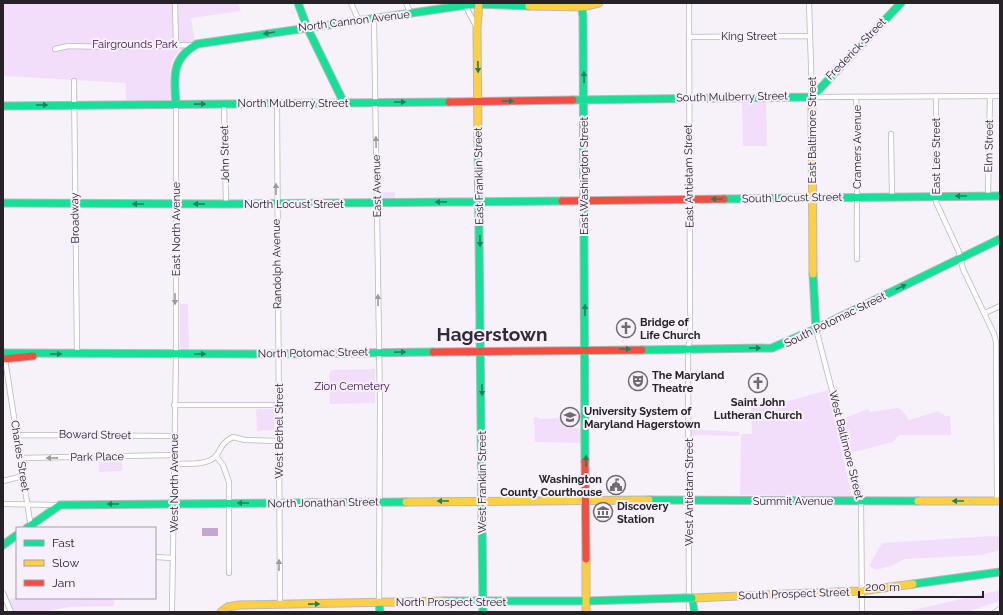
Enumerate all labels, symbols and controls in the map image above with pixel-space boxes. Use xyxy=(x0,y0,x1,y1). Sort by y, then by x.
street label: North Cannon Avenue xyxy=(298,8,411,34)
street label: Frederick Street xyxy=(823,15,889,83)
one-way arrow xyxy=(263,30,275,36)
street label: King Street xyxy=(721,30,777,43)
park label: Fairgrounds Park xyxy=(92,38,178,51)
one-way arrow xyxy=(475,61,481,74)
one-way arrow xyxy=(581,70,587,83)
street label: East Baltimore Street xyxy=(806,76,819,183)
street label: South Mulberry Street xyxy=(676,90,788,104)
street label: North Mulberry Street xyxy=(238,97,349,110)
one-way arrow xyxy=(502,98,515,104)
one-way arrow xyxy=(394,99,407,105)
one-way arrow xyxy=(194,101,207,107)
one-way arrow xyxy=(36,102,49,108)
street label: Cramers Avenue xyxy=(851,104,864,189)
street label: East Washington Street xyxy=(578,117,591,235)
street label: East Lee Street xyxy=(930,117,943,194)
street label: Elm Street xyxy=(982,119,996,173)
street label: East Antietam Street xyxy=(682,124,696,228)
street label: John Street xyxy=(218,125,232,183)
street label: East Franklin Street xyxy=(472,127,486,225)
one-way arrow xyxy=(373,136,380,148)
street label: East Avenue xyxy=(370,154,384,217)
street label: East North Avenue xyxy=(170,181,183,276)
one-way arrow xyxy=(273,182,279,195)
street label: South Locust Street xyxy=(742,191,843,205)
street label: Broadway xyxy=(68,192,82,244)
one-way arrow xyxy=(954,193,967,199)
one-way arrow xyxy=(710,196,723,202)
street label: North Locust Street xyxy=(244,198,344,211)
one-way arrow xyxy=(434,199,447,205)
one-way arrow xyxy=(131,201,144,207)
one-way arrow xyxy=(192,201,205,207)
street label: Randolph Avenue xyxy=(270,218,284,309)
one-way arrow xyxy=(477,235,483,248)
one-way arrow xyxy=(896,284,907,291)
street label: South Potomac Street xyxy=(782,290,888,350)
one-way arrow xyxy=(172,293,178,306)
one-way arrow xyxy=(375,293,381,306)
one-way arrow xyxy=(582,303,588,316)
place label: Bridge of Life Church xyxy=(640,316,701,342)
church icon: Bridge of Life Church xyxy=(615,317,637,339)
district label: Hagerstown xyxy=(437,323,547,345)
one-way arrow xyxy=(749,345,761,352)
street label: North Potomac Street xyxy=(258,346,369,360)
one-way arrow xyxy=(619,346,632,352)
one-way arrow xyxy=(394,349,406,356)
one-way arrow xyxy=(50,351,63,357)
one-way arrow xyxy=(194,351,207,357)
place label: The Maryland Theatre xyxy=(652,369,724,395)
theatre icon: The Maryland Theatre xyxy=(627,370,649,392)
church icon: Saint John Lutheran Church xyxy=(747,372,769,394)
park label: Zion Cemetery xyxy=(314,380,390,393)
street label: West Bethel Street xyxy=(273,383,286,479)
one-way arrow xyxy=(479,384,485,397)
street label: West Baltimore Street xyxy=(826,389,866,501)
place label: Saint John Lutheran Church xyxy=(714,396,803,422)
place label: University System of Maryland Hagerstown xyxy=(584,405,701,431)
school or university icon: University System of Maryland Hagerstown xyxy=(559,406,581,428)
street label: Charles Street xyxy=(8,419,32,493)
street label: Boward Street xyxy=(59,428,132,442)
street label: West Franklin Street xyxy=(476,431,489,533)
street label: West North Avenue xyxy=(168,433,181,533)
street label: West Antietam Street xyxy=(683,438,696,546)
street label: Park Place xyxy=(70,450,124,464)
one-way arrow xyxy=(583,454,589,467)
one-way arrow xyxy=(45,455,58,461)
place label: Washington County Courthouse xyxy=(500,473,602,499)
public building icon: Washington County Courthouse xyxy=(605,474,627,496)
street label: Summit Avenue xyxy=(753,495,834,508)
street label: North Jonathan Street xyxy=(267,496,379,510)
one-way arrow xyxy=(436,498,449,504)
one-way arrow xyxy=(951,498,964,504)
one-way arrow xyxy=(236,500,249,506)
place label: Discovery Station xyxy=(617,500,668,526)
one-way arrow xyxy=(106,501,119,507)
museum icon: Discovery Station xyxy=(592,501,614,523)
legend xyxy=(16,527,156,599)
text: Fast xyxy=(52,536,75,550)
text: Slow xyxy=(52,556,79,570)
one-way arrow xyxy=(276,558,282,571)
scale bar xyxy=(859,573,983,599)
text: Jam xyxy=(52,576,75,590)
text: 200 m xyxy=(865,580,900,594)
street label: South Prospect Street xyxy=(738,586,850,602)
street label: North Prospect Street xyxy=(396,596,506,609)
one-way arrow xyxy=(308,601,321,607)

